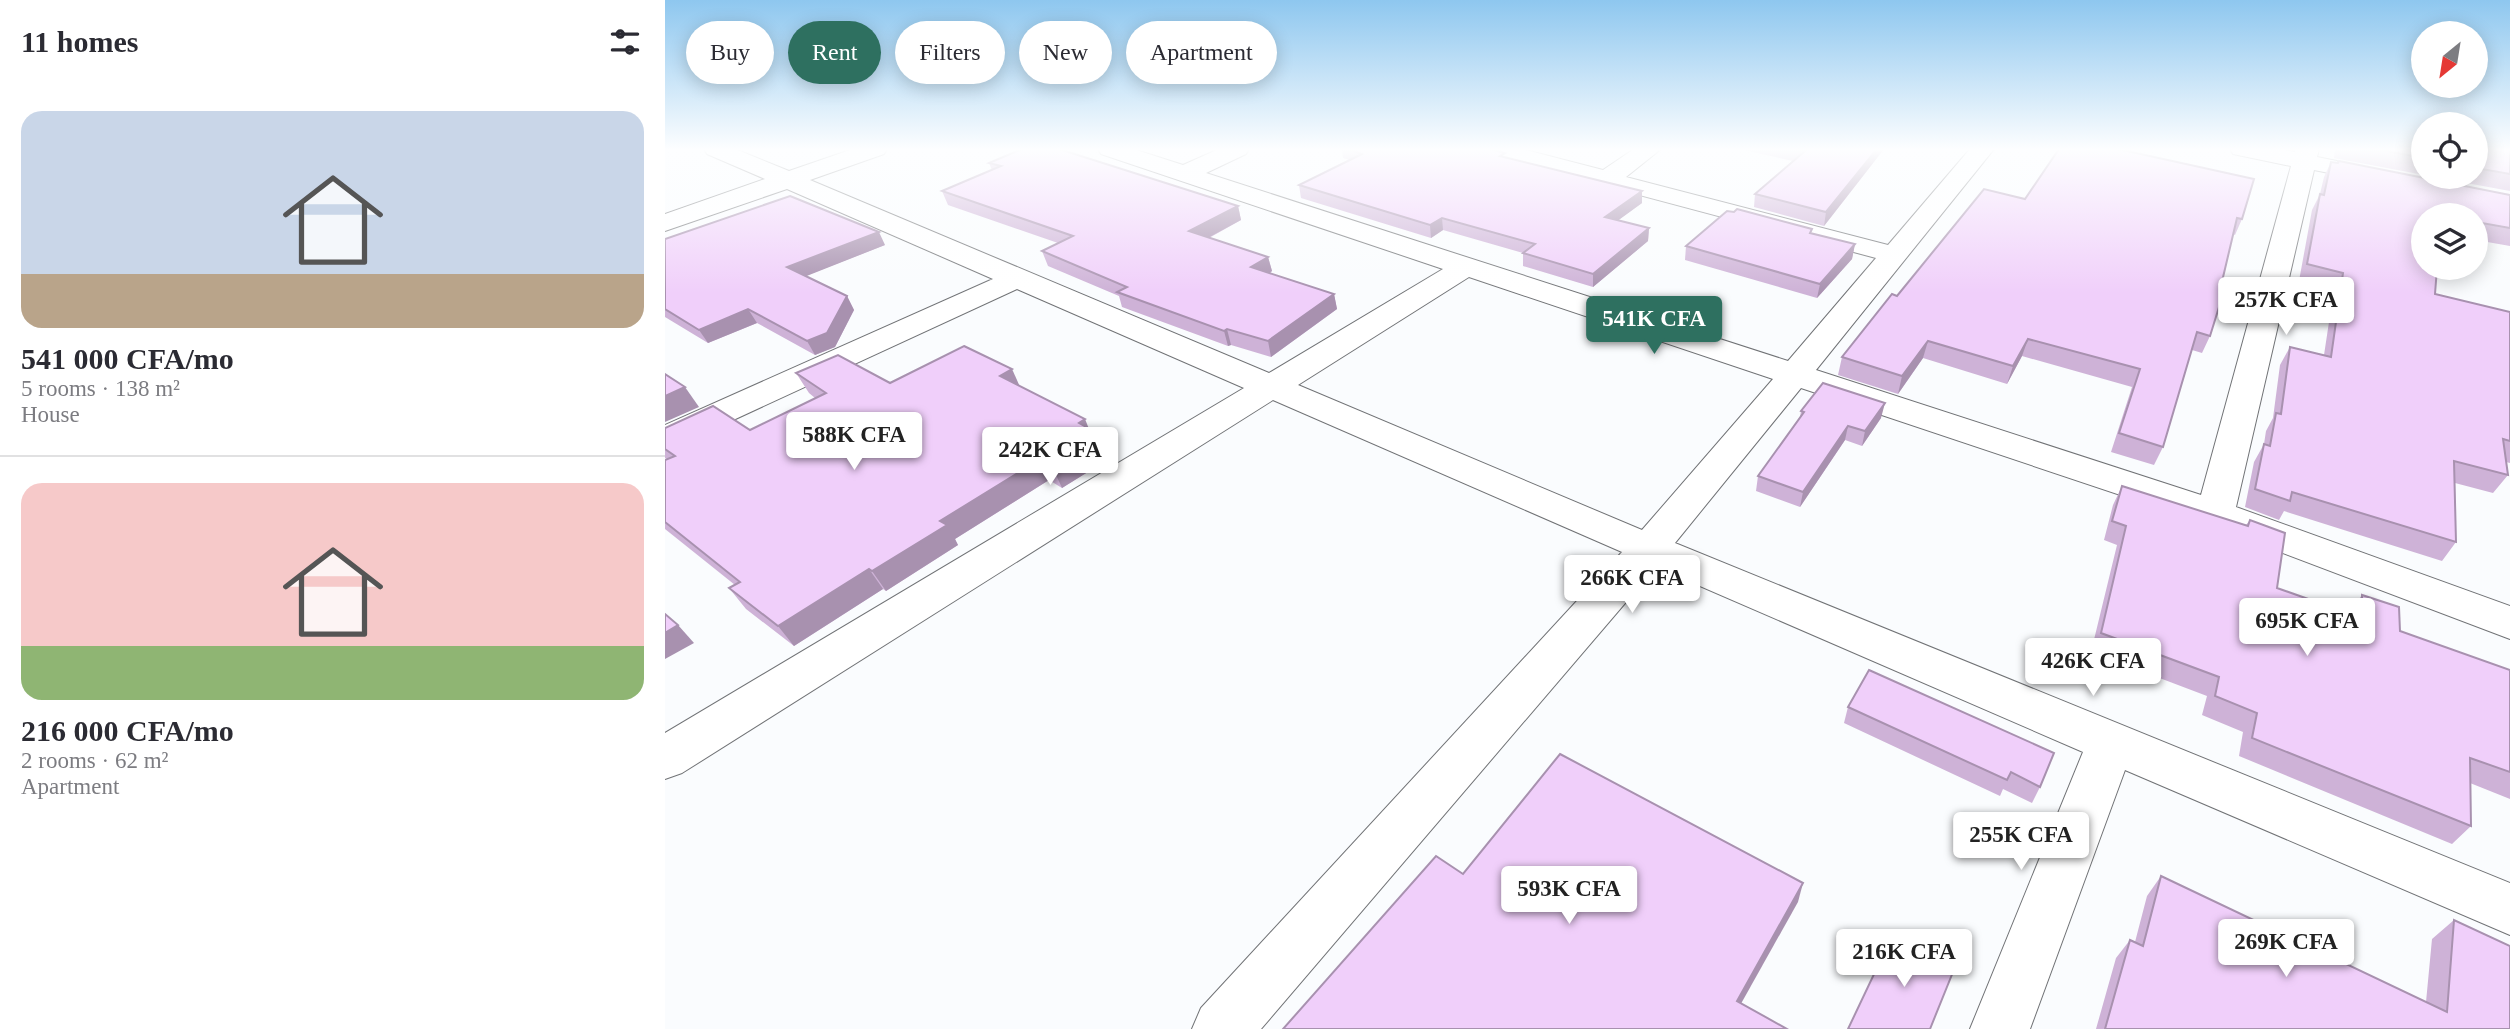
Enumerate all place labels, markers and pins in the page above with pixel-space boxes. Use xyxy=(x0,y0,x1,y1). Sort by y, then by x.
pin: 257K CFA xyxy=(2214,278,2358,337)
pin: 541K CFA xyxy=(1582,296,1726,356)
pin: 588K CFA xyxy=(782,412,926,472)
pin: 242K CFA xyxy=(978,428,1122,487)
pin: 266K CFA xyxy=(1560,556,1704,615)
pin: 695K CFA xyxy=(2235,598,2379,658)
pin: 426K CFA xyxy=(2021,638,2165,698)
pin: 255K CFA xyxy=(1949,812,2093,872)
pin: 593K CFA xyxy=(1497,866,1641,926)
pin: 269K CFA xyxy=(2214,920,2358,979)
pin: 216K CFA xyxy=(1832,930,1976,989)

